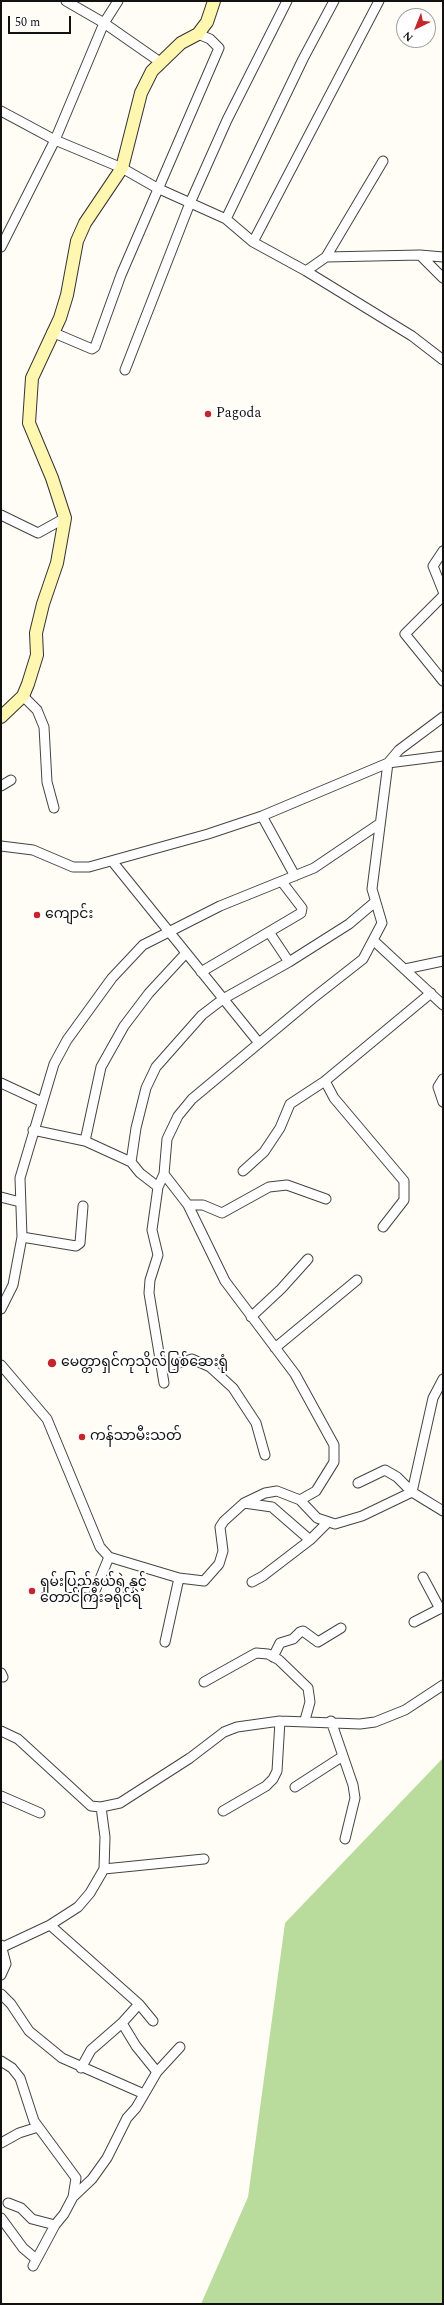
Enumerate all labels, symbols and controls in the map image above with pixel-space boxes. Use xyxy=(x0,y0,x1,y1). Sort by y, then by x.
scale bar xyxy=(10,8,73,34)
north arrow xyxy=(396,8,436,48)
text: 50 m xyxy=(15,13,40,32)
text: N xyxy=(399,27,417,46)
place label: Pagoda xyxy=(216,406,261,422)
marker: Pagoda xyxy=(203,409,213,419)
place label: ကျောင်း xyxy=(45,907,93,923)
marker: ကျောင်း xyxy=(32,910,42,920)
place label: မေတ္တာရှင်ကုသိုလ်ဖြစ်ဆေးရုံ xyxy=(61,1355,228,1371)
marker: မေတ္တာရှင်ကုသိုလ်ဖြစ်ဆေးရုံ xyxy=(46,1357,58,1369)
place label: ကန်သာမီးသတ် xyxy=(90,1429,182,1445)
marker: ကန်သာမီးသတ် xyxy=(77,1432,87,1442)
place label: ရှမ်းပြည်နယ်ရဲ နှင့် တောင်ကြီးခရိုင်ရဲ xyxy=(40,1575,147,1608)
marker: ရှမ်းပြည်နယ်ရဲ နှင့် တောင်ကြီးခရိုင်ရဲ xyxy=(27,1586,37,1596)

